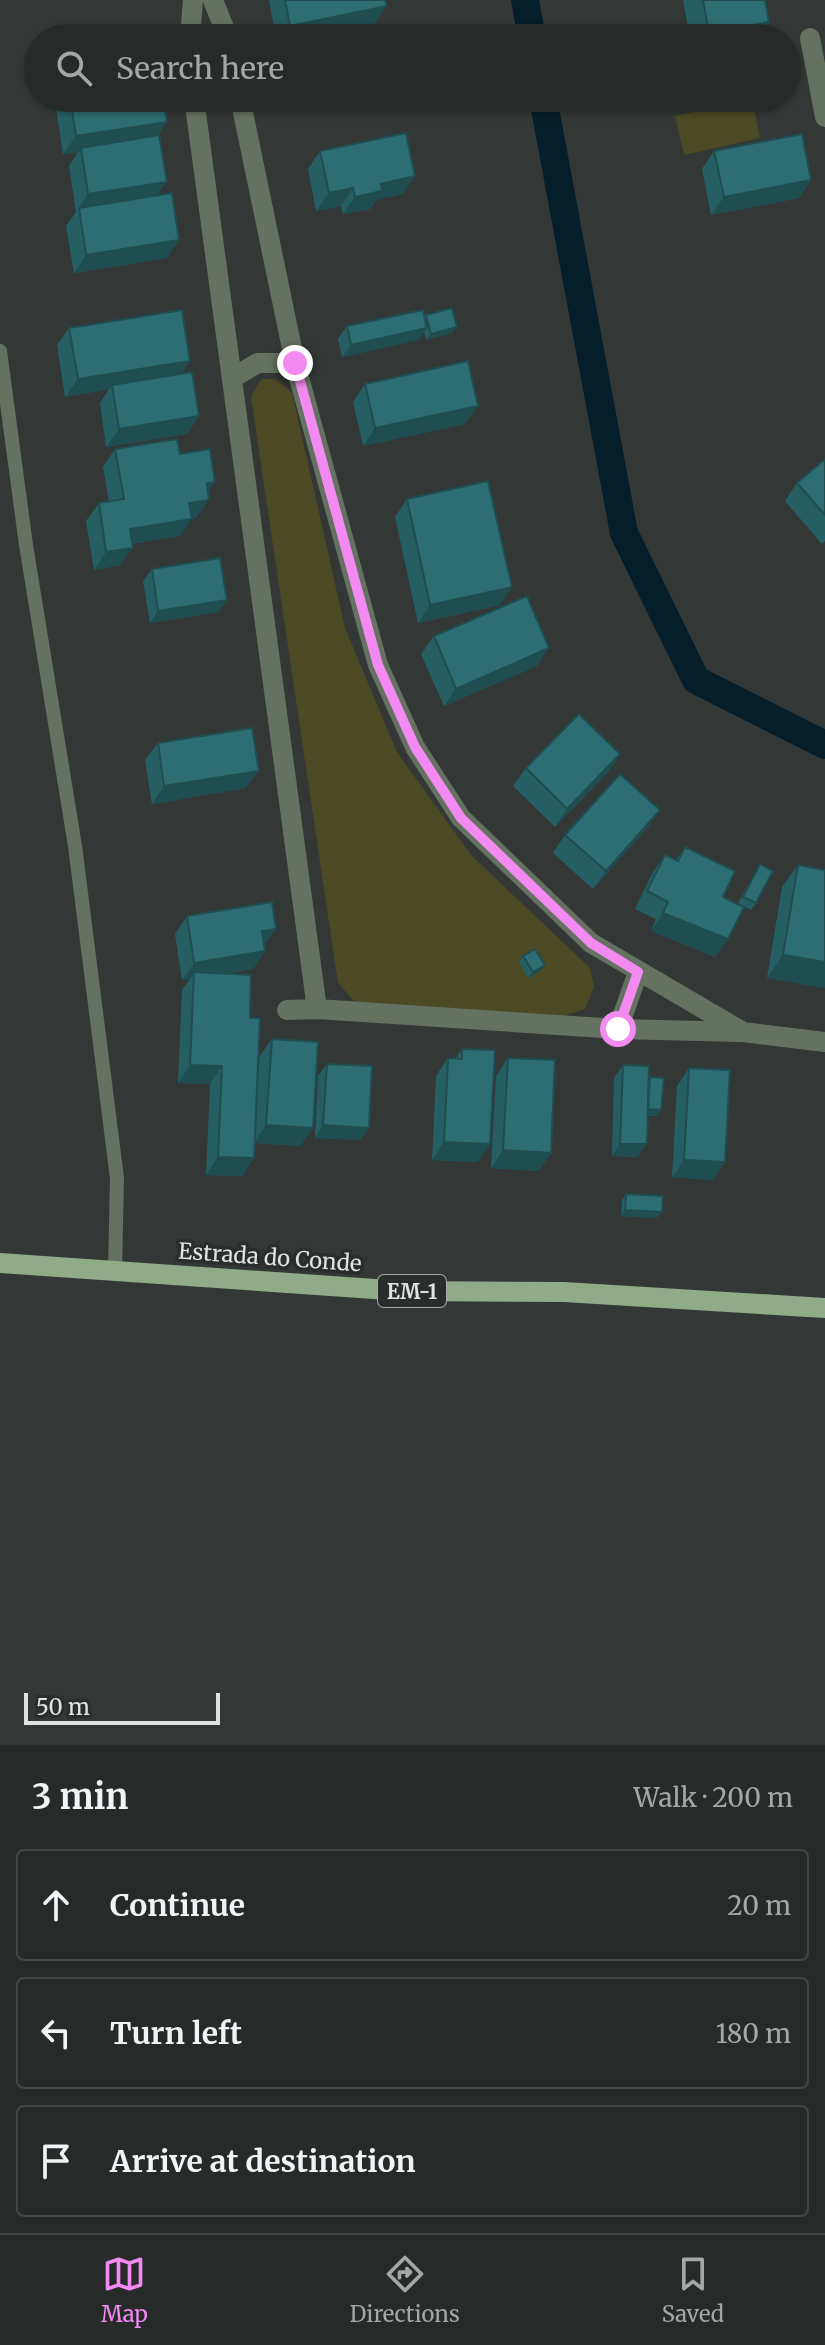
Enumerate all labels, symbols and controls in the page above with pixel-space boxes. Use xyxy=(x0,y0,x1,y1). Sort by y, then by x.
search box xyxy=(24,24,801,112)
icon: search xyxy=(52,46,96,90)
text: Search here xyxy=(116,49,284,87)
route end xyxy=(277,345,313,381)
route start xyxy=(600,1011,636,1047)
street label: Estrada do Conde xyxy=(177,1237,363,1277)
road number: EM-1 xyxy=(378,1275,446,1307)
scale bar xyxy=(24,1689,220,1725)
text: 50 m xyxy=(36,1693,90,1721)
text: 3 min xyxy=(32,1776,128,1818)
text: Walk · 200 m xyxy=(634,1781,793,1814)
icon: ahead xyxy=(34,1883,78,1927)
text: Continue xyxy=(110,1886,245,1924)
text: 20 m xyxy=(727,1889,791,1922)
icon: left xyxy=(34,2011,78,2055)
text: Turn left xyxy=(110,2014,242,2052)
text: 180 m xyxy=(716,2017,791,2050)
icon: arrive xyxy=(34,2139,78,2183)
text: Arrive at destination xyxy=(110,2142,416,2180)
tab: Map xyxy=(101,2252,148,2328)
tab: Directions xyxy=(350,2252,460,2328)
tab: Saved xyxy=(662,2252,724,2328)

